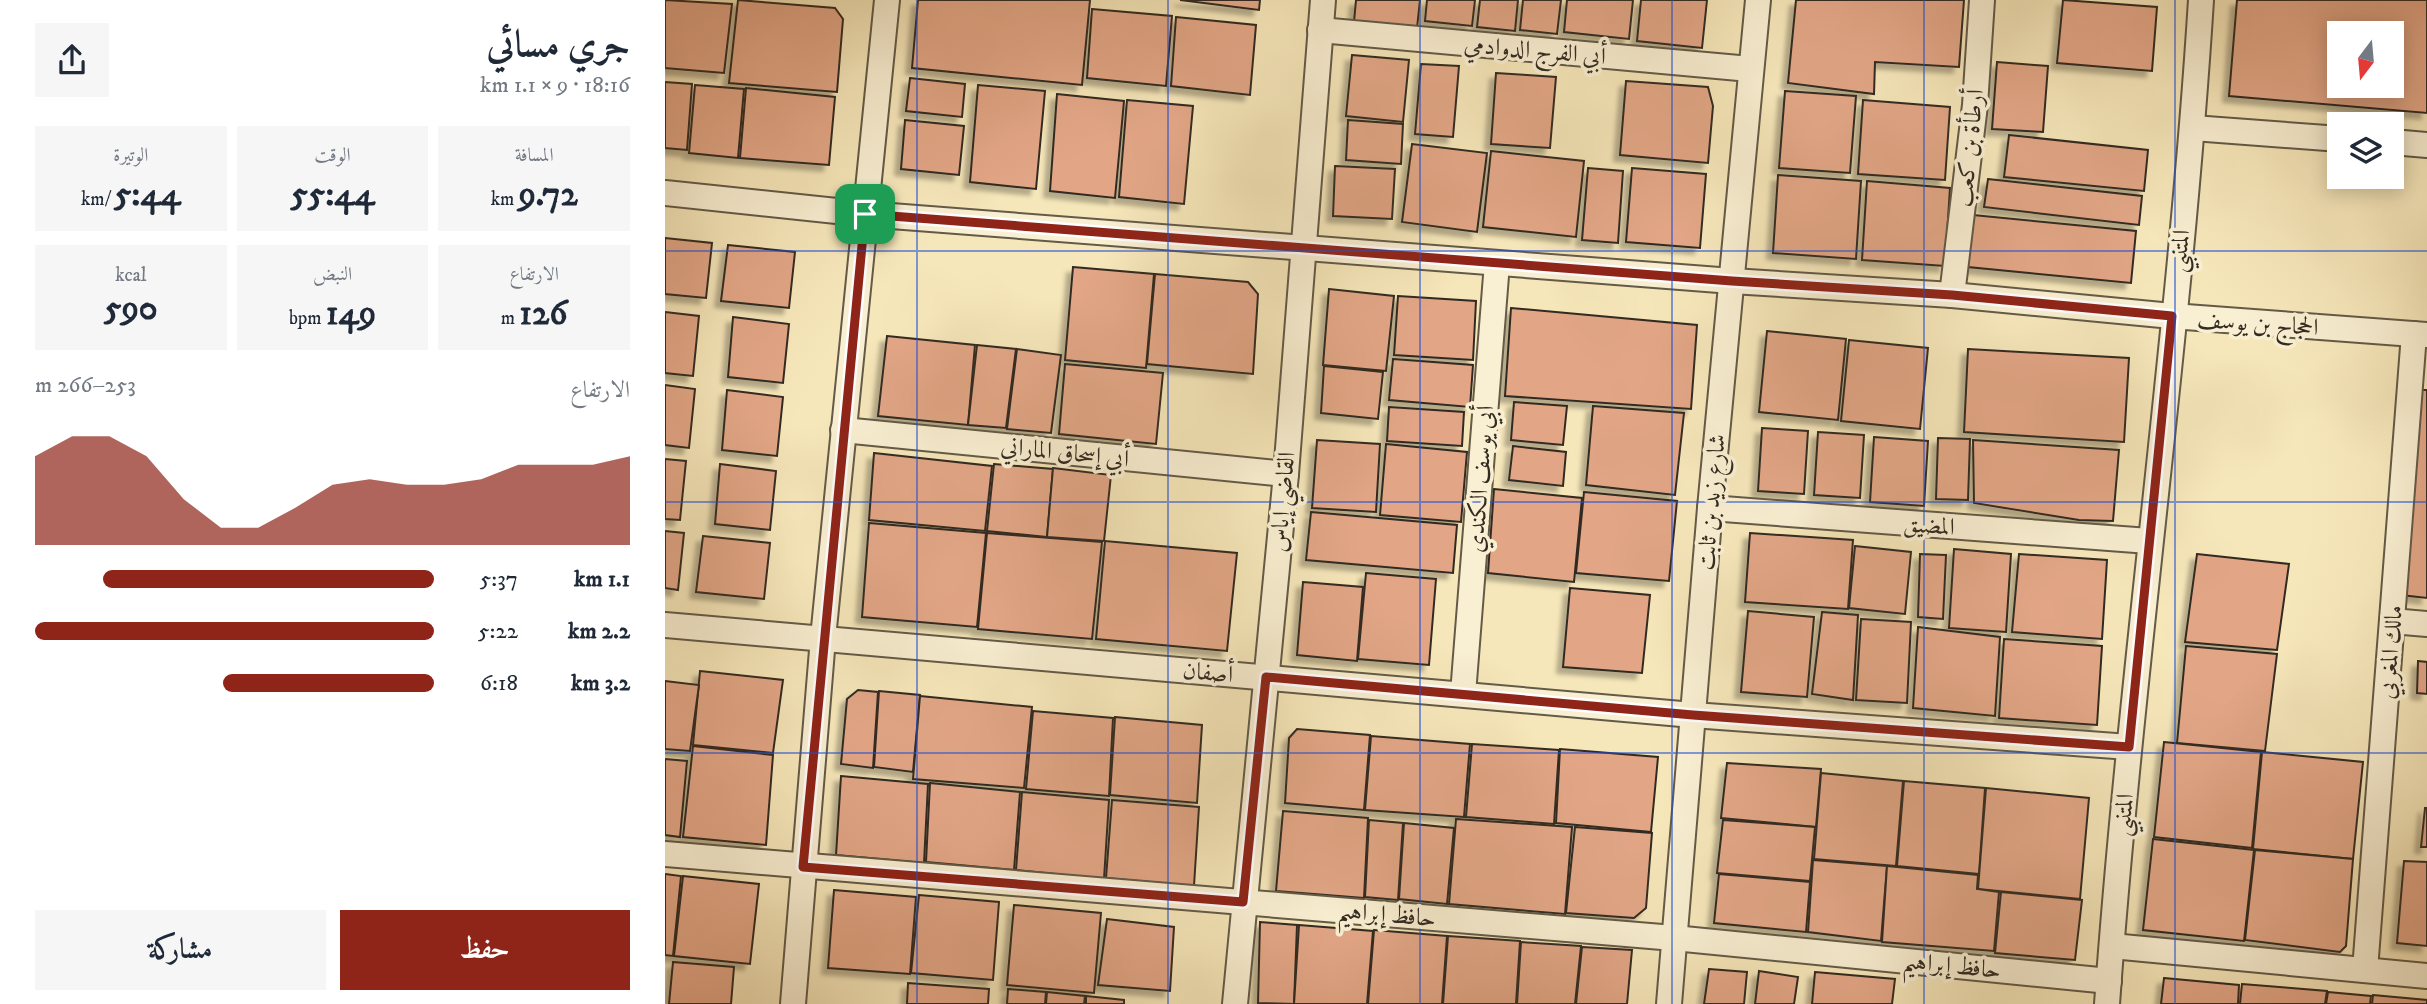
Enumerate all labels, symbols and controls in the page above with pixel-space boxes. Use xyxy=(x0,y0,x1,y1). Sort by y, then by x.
text: جري مسائي xyxy=(486,21,630,69)
north arrow xyxy=(2327,21,2405,98)
map controls xyxy=(2327,21,2404,189)
button: share xyxy=(35,23,109,97)
street label: أبي الفرج الدوادمي xyxy=(1462,27,1608,77)
text: 18:16 · 9 × 1.1 km xyxy=(480,71,630,100)
street label: أرطأة بن كعب xyxy=(1946,87,1991,209)
button: layers xyxy=(2327,112,2404,189)
text: الوتيرة xyxy=(113,144,148,167)
text: الوقت xyxy=(314,144,351,167)
text: المسافة xyxy=(515,144,554,167)
text: 5:44 xyxy=(114,173,181,217)
text: 55:44 xyxy=(290,173,375,217)
text: 9.72 xyxy=(518,173,578,217)
pin xyxy=(835,184,895,244)
text: /km xyxy=(81,188,114,211)
text: km xyxy=(491,188,518,211)
icon: arrive xyxy=(846,195,884,233)
street label: المتنبي xyxy=(2163,228,2203,275)
text: النبض xyxy=(313,263,352,286)
text: الارتفاع xyxy=(510,263,559,286)
text: kcal xyxy=(115,264,146,287)
text: 590 xyxy=(104,287,158,331)
text: 149 xyxy=(326,292,376,336)
text: 126 xyxy=(519,292,567,336)
street label: الحجاج بن يوسف xyxy=(2196,305,2320,348)
text: bpm xyxy=(289,307,326,330)
text: m xyxy=(501,307,519,330)
text: 253–266 m xyxy=(35,371,136,400)
text: الارتفاع xyxy=(570,376,630,405)
street label: أبي يوسف الكندي xyxy=(1458,404,1504,554)
street label: أبي إسحاق الماراني xyxy=(999,428,1131,478)
street label: شارع زيد بن ثابت xyxy=(1691,433,1737,572)
street label: القاضي إياس xyxy=(1264,451,1308,554)
street label: المضيق xyxy=(1902,509,1956,543)
text: 5:37 xyxy=(480,565,518,594)
text: 1.1 km xyxy=(574,565,630,594)
street label: مالك المغربي xyxy=(2372,604,2413,701)
text: 5:22 xyxy=(478,617,518,646)
text: 2.2 km xyxy=(568,617,630,646)
street label: أصفان xyxy=(1181,653,1235,690)
text: 6:18 xyxy=(480,669,518,698)
text: 3.2 km xyxy=(571,669,630,698)
street label: المتنبي xyxy=(2107,792,2147,838)
street label: حافظ إبراهيم xyxy=(1336,896,1437,942)
button: مشاركة xyxy=(35,910,326,990)
button: حفظ xyxy=(340,910,630,990)
street label: حافظ إبراهيم xyxy=(1901,946,2002,994)

